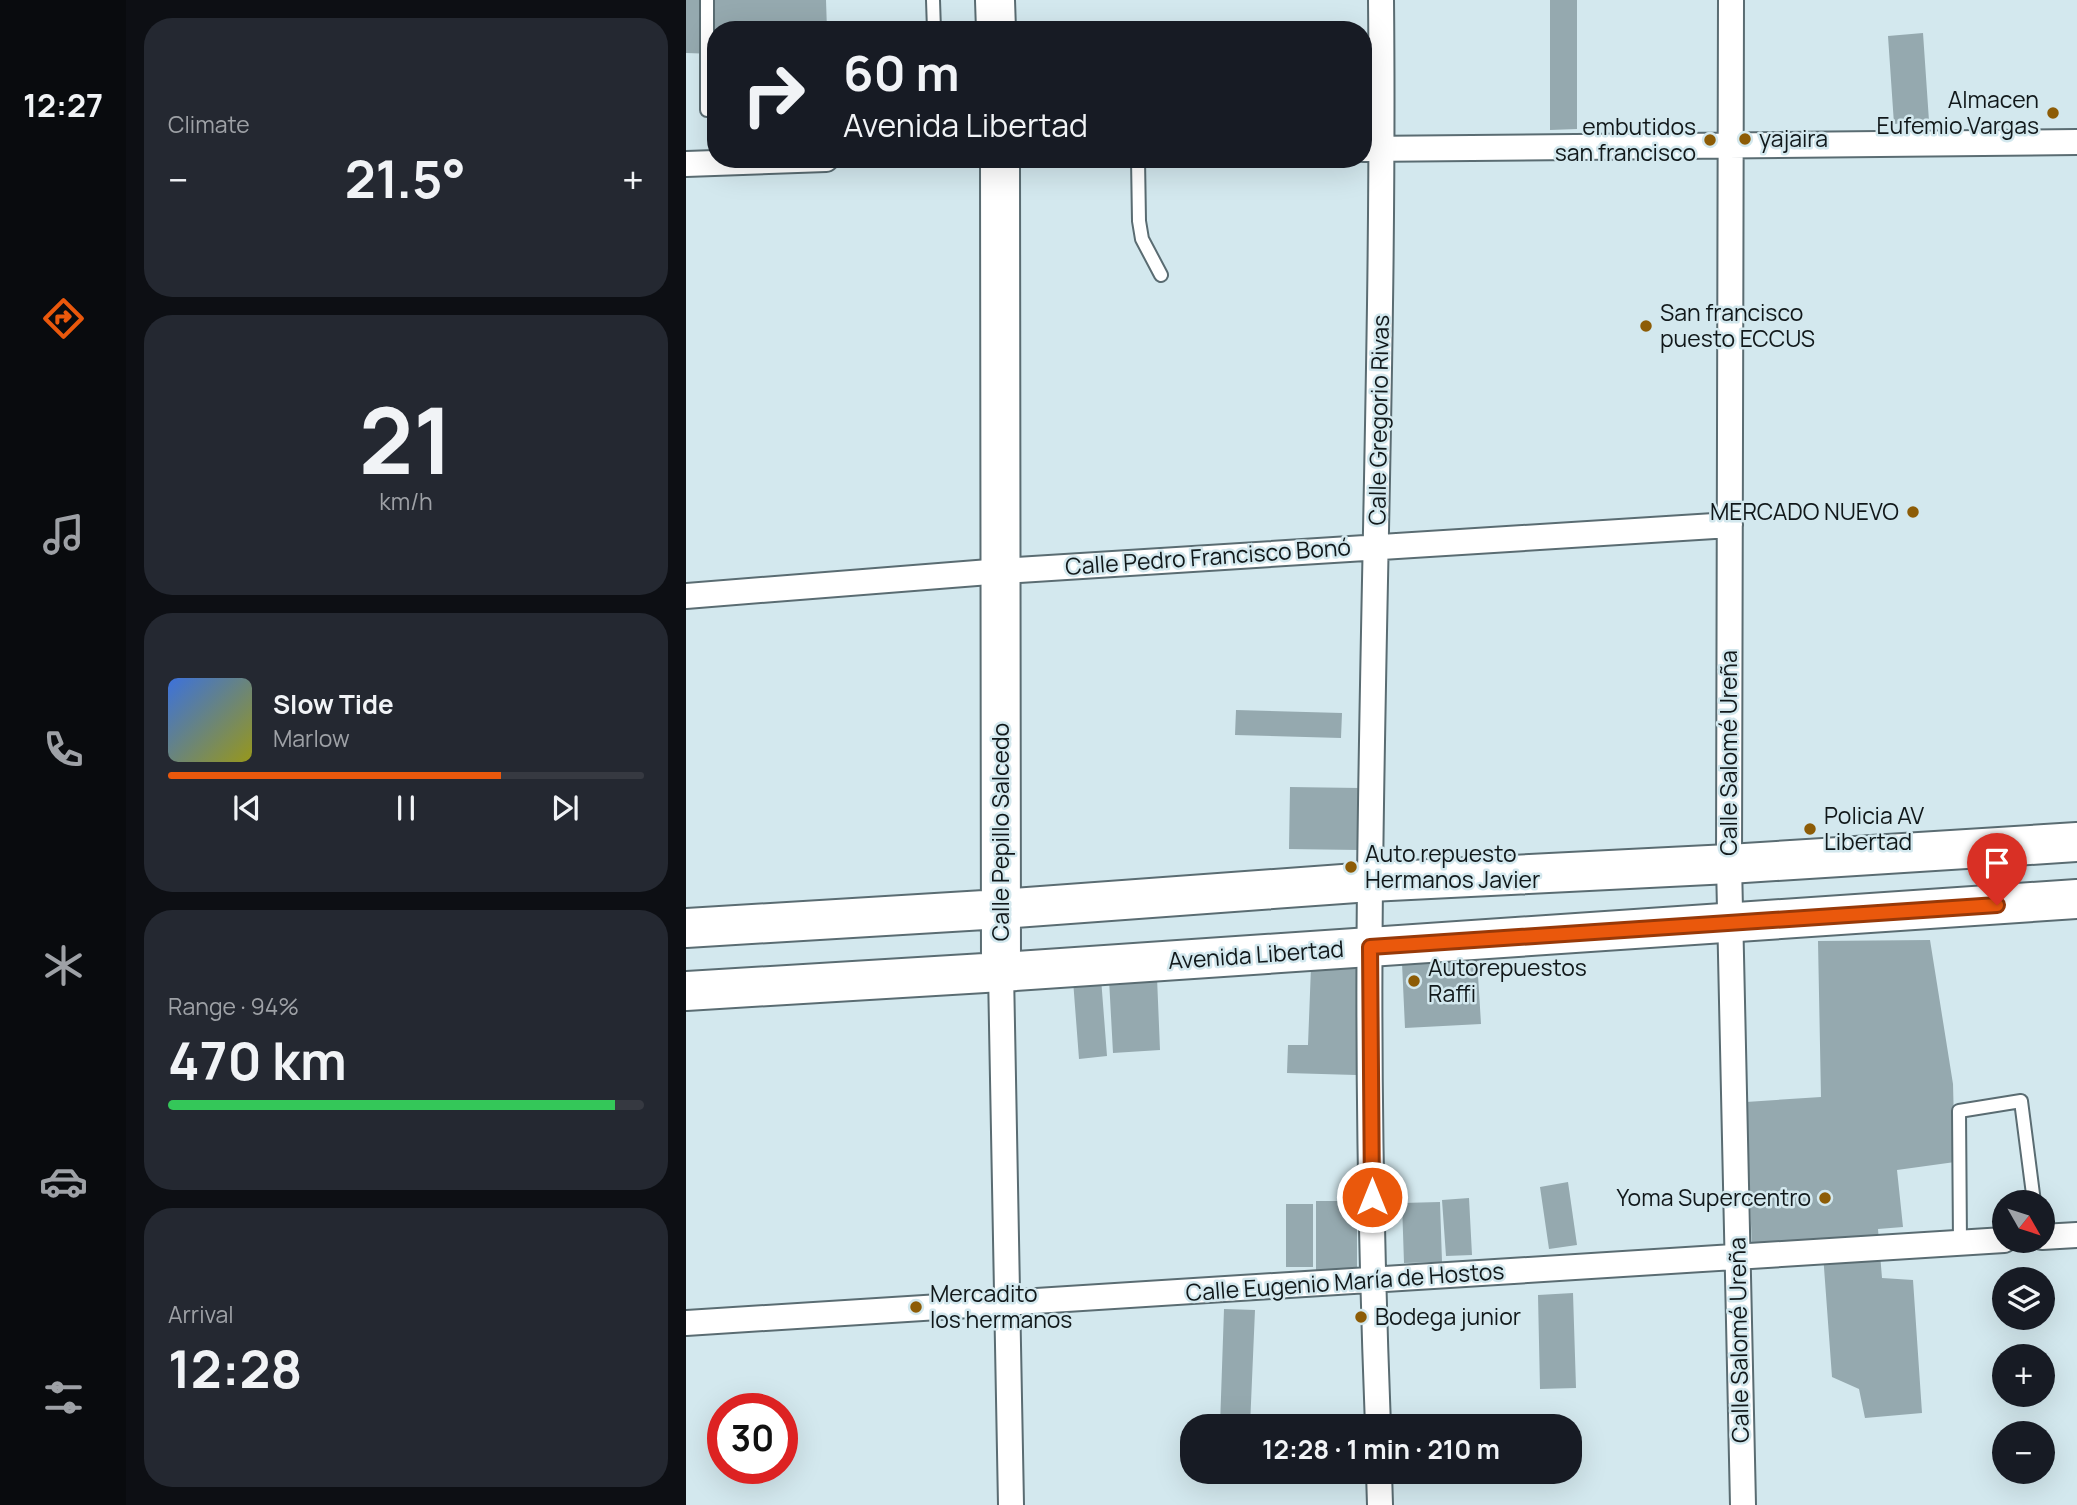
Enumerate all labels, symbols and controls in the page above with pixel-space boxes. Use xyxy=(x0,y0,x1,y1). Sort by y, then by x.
text: 60 m xyxy=(843,39,960,106)
icon: right xyxy=(728,49,819,140)
text: 12:27 xyxy=(23,83,103,127)
place label: Almacen Eufemio Vargas xyxy=(1876,83,2039,141)
text: Avenida Libertad xyxy=(843,103,1088,147)
marker: Almacen Eufemio Vargas xyxy=(2045,105,2061,121)
text: Climate xyxy=(168,108,250,140)
place label: embutidos san francisco xyxy=(1555,110,1696,168)
place label: yajaira xyxy=(1759,122,1828,154)
marker: yajaira xyxy=(1737,131,1753,147)
marker: embutidos san francisco xyxy=(1702,132,1718,148)
text: 21.5° xyxy=(345,143,466,214)
text: − xyxy=(168,153,189,205)
text: + xyxy=(622,153,644,205)
icon: directions xyxy=(39,294,88,343)
place label: San francisco puesto ECCUS xyxy=(1660,296,1815,354)
street label: Calle Gregorio Rivas xyxy=(1360,314,1396,526)
marker: San francisco puesto ECCUS xyxy=(1638,318,1654,334)
text: 21 xyxy=(359,377,453,501)
text: km/h xyxy=(379,485,433,517)
place label: MERCADO NUEVO xyxy=(1710,495,1899,527)
marker: MERCADO NUEVO xyxy=(1905,504,1921,520)
icon: music xyxy=(39,510,88,559)
street label: Calle Pedro Francisco Bonó xyxy=(1064,530,1352,582)
street label: Calle Salomé Ureña xyxy=(1712,650,1744,856)
text: Slow Tide xyxy=(273,686,394,722)
text: Marlow xyxy=(273,722,350,754)
street label: Calle Pepillo Salcedo xyxy=(984,723,1016,941)
icon: phone xyxy=(39,725,88,774)
icon: previous xyxy=(228,789,266,827)
icon: pause xyxy=(387,789,425,827)
icon: next xyxy=(546,789,584,827)
place label: Policia AV Libertad xyxy=(1824,799,1924,857)
marker: Policia AV Libertad xyxy=(1802,821,1818,837)
pin xyxy=(1967,833,2027,905)
place label: Auto repuesto Hermanos Javier xyxy=(1365,837,1540,895)
icon: arrive xyxy=(1978,844,2016,882)
marker: Auto repuesto Hermanos Javier xyxy=(1343,859,1359,875)
street label: Avenida Libertad xyxy=(1167,932,1345,976)
icon: climate xyxy=(39,941,88,990)
place label: Autorepuestos Raffi xyxy=(1428,951,1587,1009)
marker: Autorepuestos Raffi xyxy=(1406,973,1422,989)
text: Range · 94% xyxy=(168,990,299,1022)
text: 470 km xyxy=(168,1025,347,1096)
icon: car xyxy=(39,1157,88,1206)
position arrow xyxy=(1335,1160,1409,1234)
place label: Yoma Supercentro xyxy=(1617,1181,1811,1213)
marker: Yoma Supercentro xyxy=(1817,1190,1833,1206)
north arrow xyxy=(1992,1190,2054,1253)
map controls xyxy=(1992,1190,2055,1484)
street label: Calle Salomé Ureña xyxy=(1720,1237,1756,1443)
street label: Calle Eugenio María de Hostos xyxy=(1185,1254,1505,1308)
button: layers xyxy=(1992,1267,2055,1330)
place label: Mercadito los hermanos xyxy=(930,1277,1072,1335)
text: Arrival xyxy=(168,1298,234,1330)
marker: Mercadito los hermanos xyxy=(908,1299,924,1315)
place label: Bodega junior xyxy=(1375,1300,1521,1332)
marker: Bodega junior xyxy=(1353,1309,1369,1325)
text: 12:28 xyxy=(168,1333,302,1404)
button: + xyxy=(1992,1344,2055,1407)
icon: filters xyxy=(39,1373,88,1422)
speed limit sign: 30 xyxy=(707,1393,798,1484)
button: − xyxy=(1992,1421,2055,1484)
text: 12:28 · 1 min · 210 m xyxy=(1262,1431,1500,1467)

